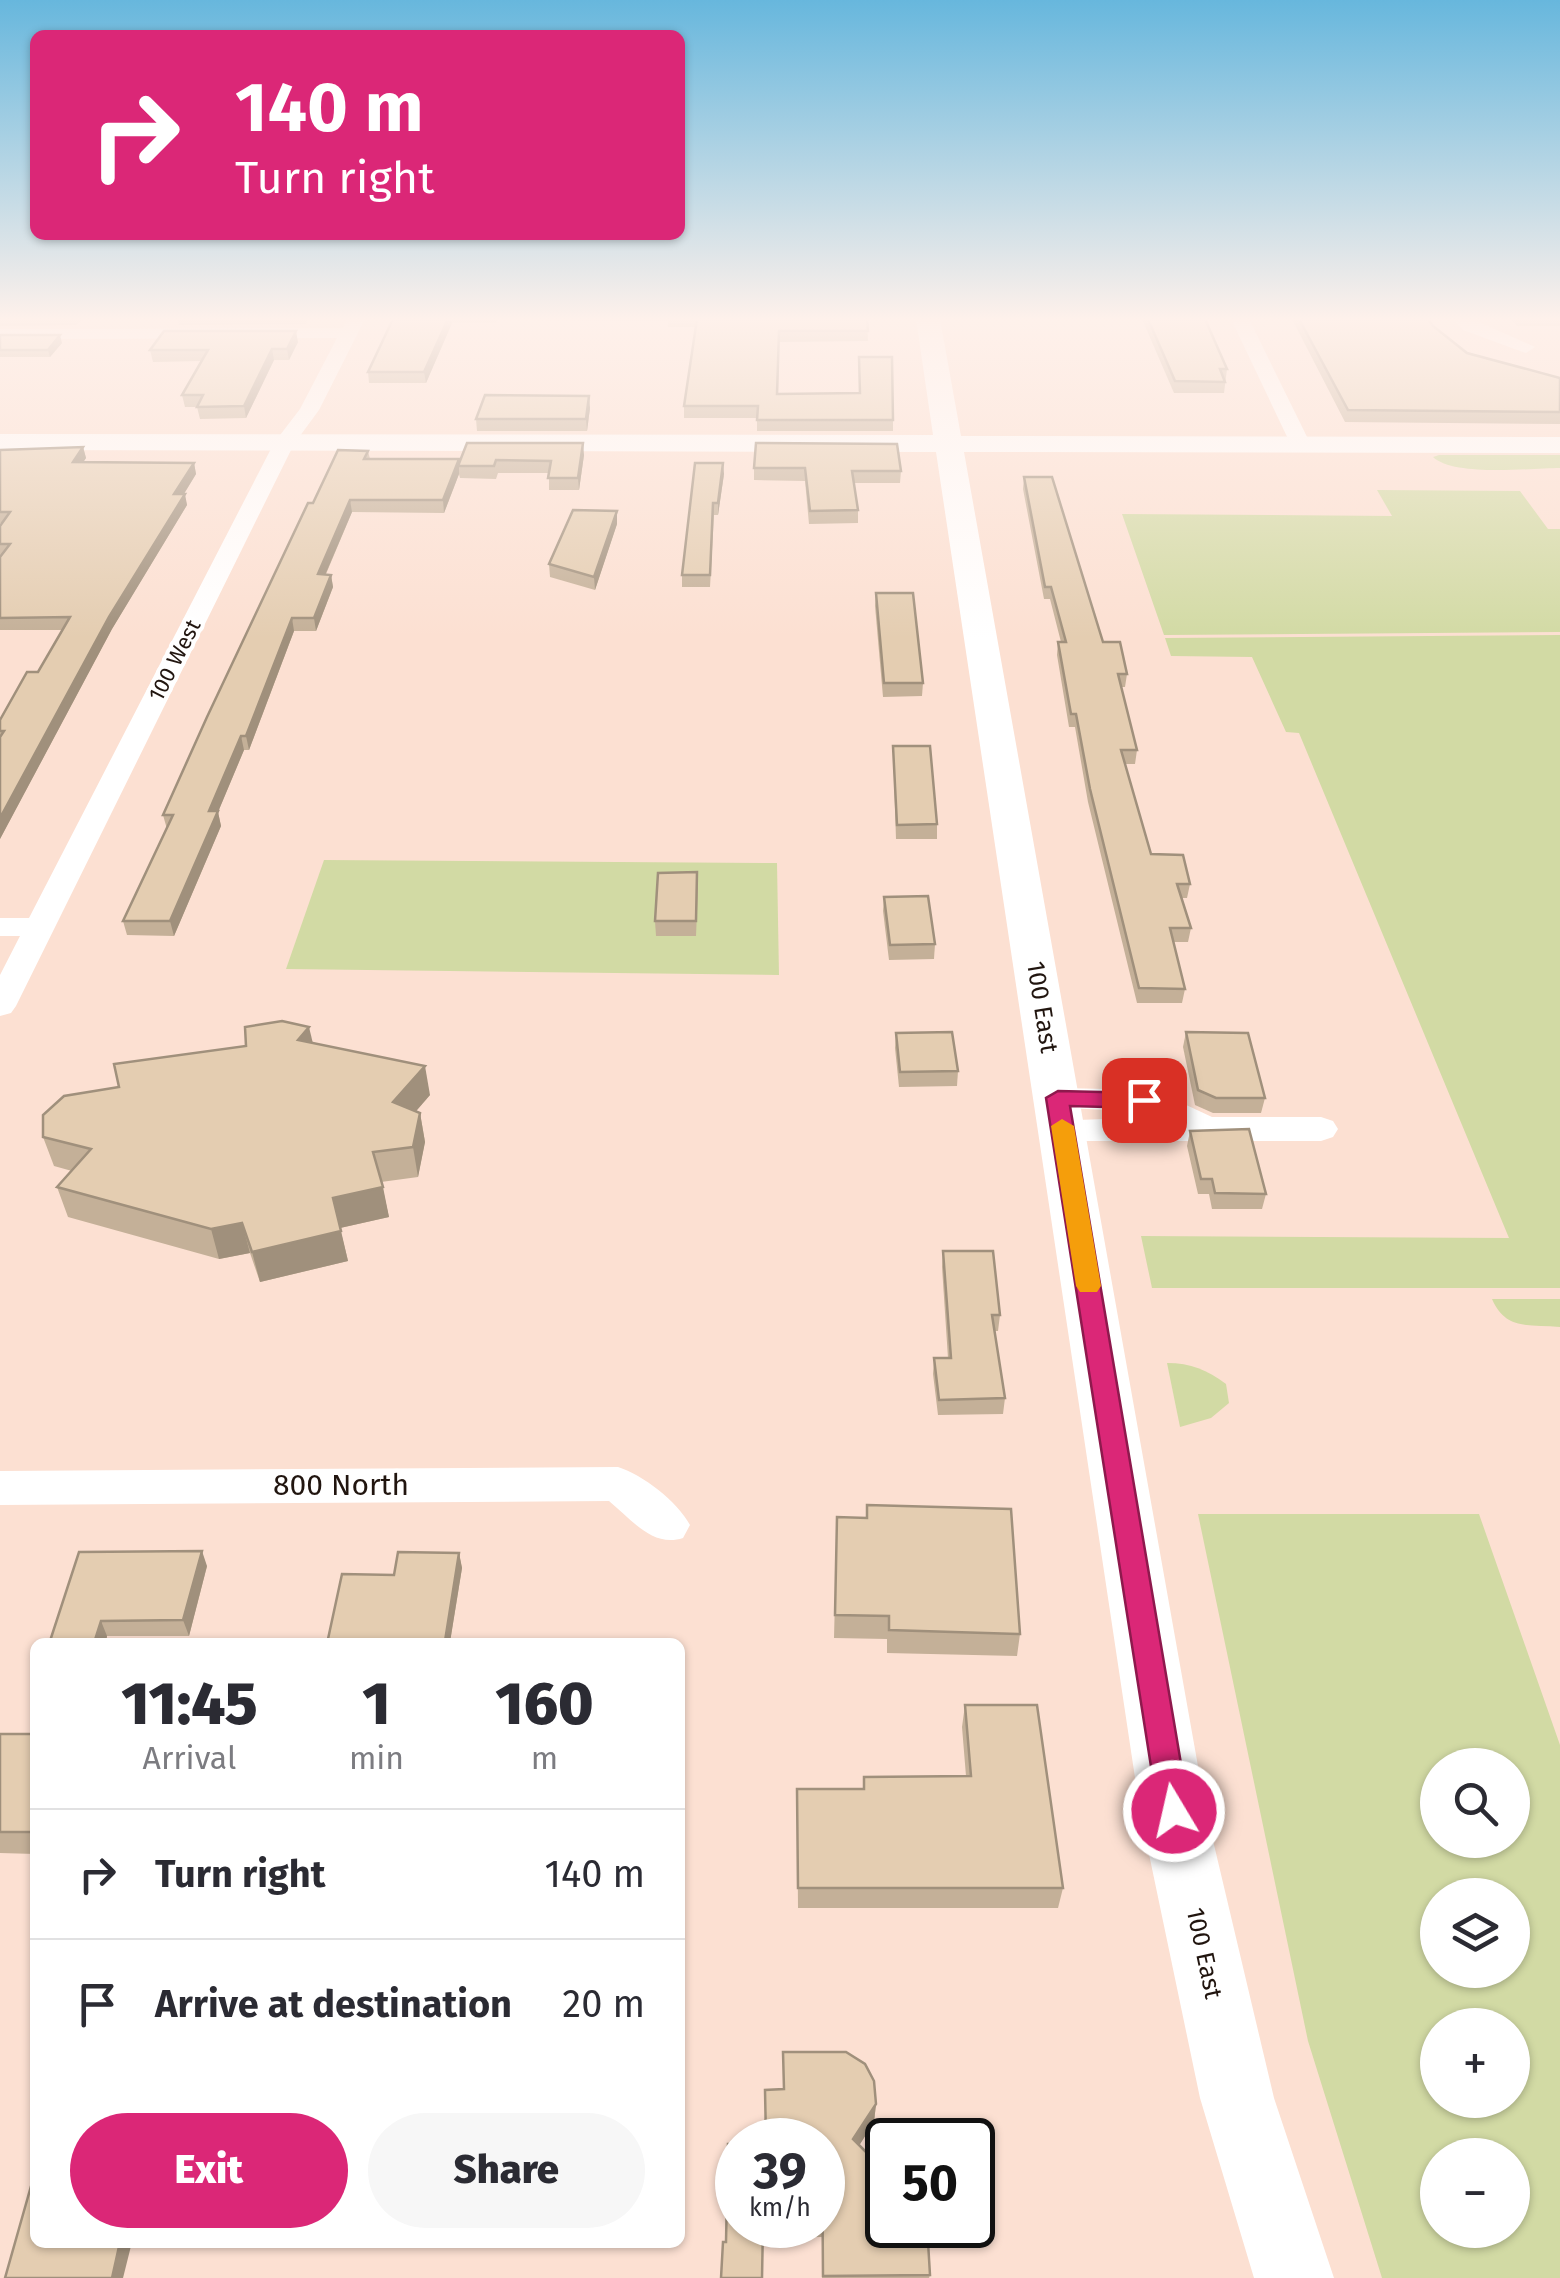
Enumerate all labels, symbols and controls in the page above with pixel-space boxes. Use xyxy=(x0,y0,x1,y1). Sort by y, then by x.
text: 140 m xyxy=(235,66,424,150)
icon: right xyxy=(70,70,200,200)
text: Turn right xyxy=(235,151,434,205)
street label: 100 West xyxy=(142,615,206,706)
street label: 100 East xyxy=(1020,959,1064,1056)
pin xyxy=(1102,1058,1187,1143)
icon: arrive xyxy=(1117,1073,1172,1128)
street label: 800 North xyxy=(273,1467,409,1503)
text: 11:45 xyxy=(121,1668,258,1740)
text: 1 xyxy=(362,1668,391,1740)
text: 160 xyxy=(495,1668,594,1740)
text: Arrival xyxy=(143,1739,236,1777)
text: min xyxy=(349,1739,404,1777)
text: m xyxy=(531,1739,558,1777)
map controls xyxy=(1420,1748,1530,2248)
button: search xyxy=(1420,1748,1530,1858)
position arrow xyxy=(1122,1759,1226,1863)
icon: right xyxy=(70,1847,125,1902)
text: Turn right xyxy=(155,1851,325,1897)
text: 140 m xyxy=(544,1851,645,1897)
button: layers xyxy=(1420,1878,1530,1988)
street label: 100 East xyxy=(1180,1905,1229,2003)
icon: arrive xyxy=(70,1977,125,2032)
text: Arrive at destination xyxy=(155,1981,512,2027)
text: 20 m xyxy=(562,1981,645,2027)
button: + xyxy=(1420,2008,1530,2118)
button: Exit xyxy=(70,2113,348,2228)
button: Share xyxy=(368,2113,645,2228)
speed limit sign: 50 xyxy=(865,2118,995,2248)
button: − xyxy=(1420,2138,1530,2248)
text: 39 xyxy=(753,2141,807,2201)
text: km/h xyxy=(749,2193,811,2223)

